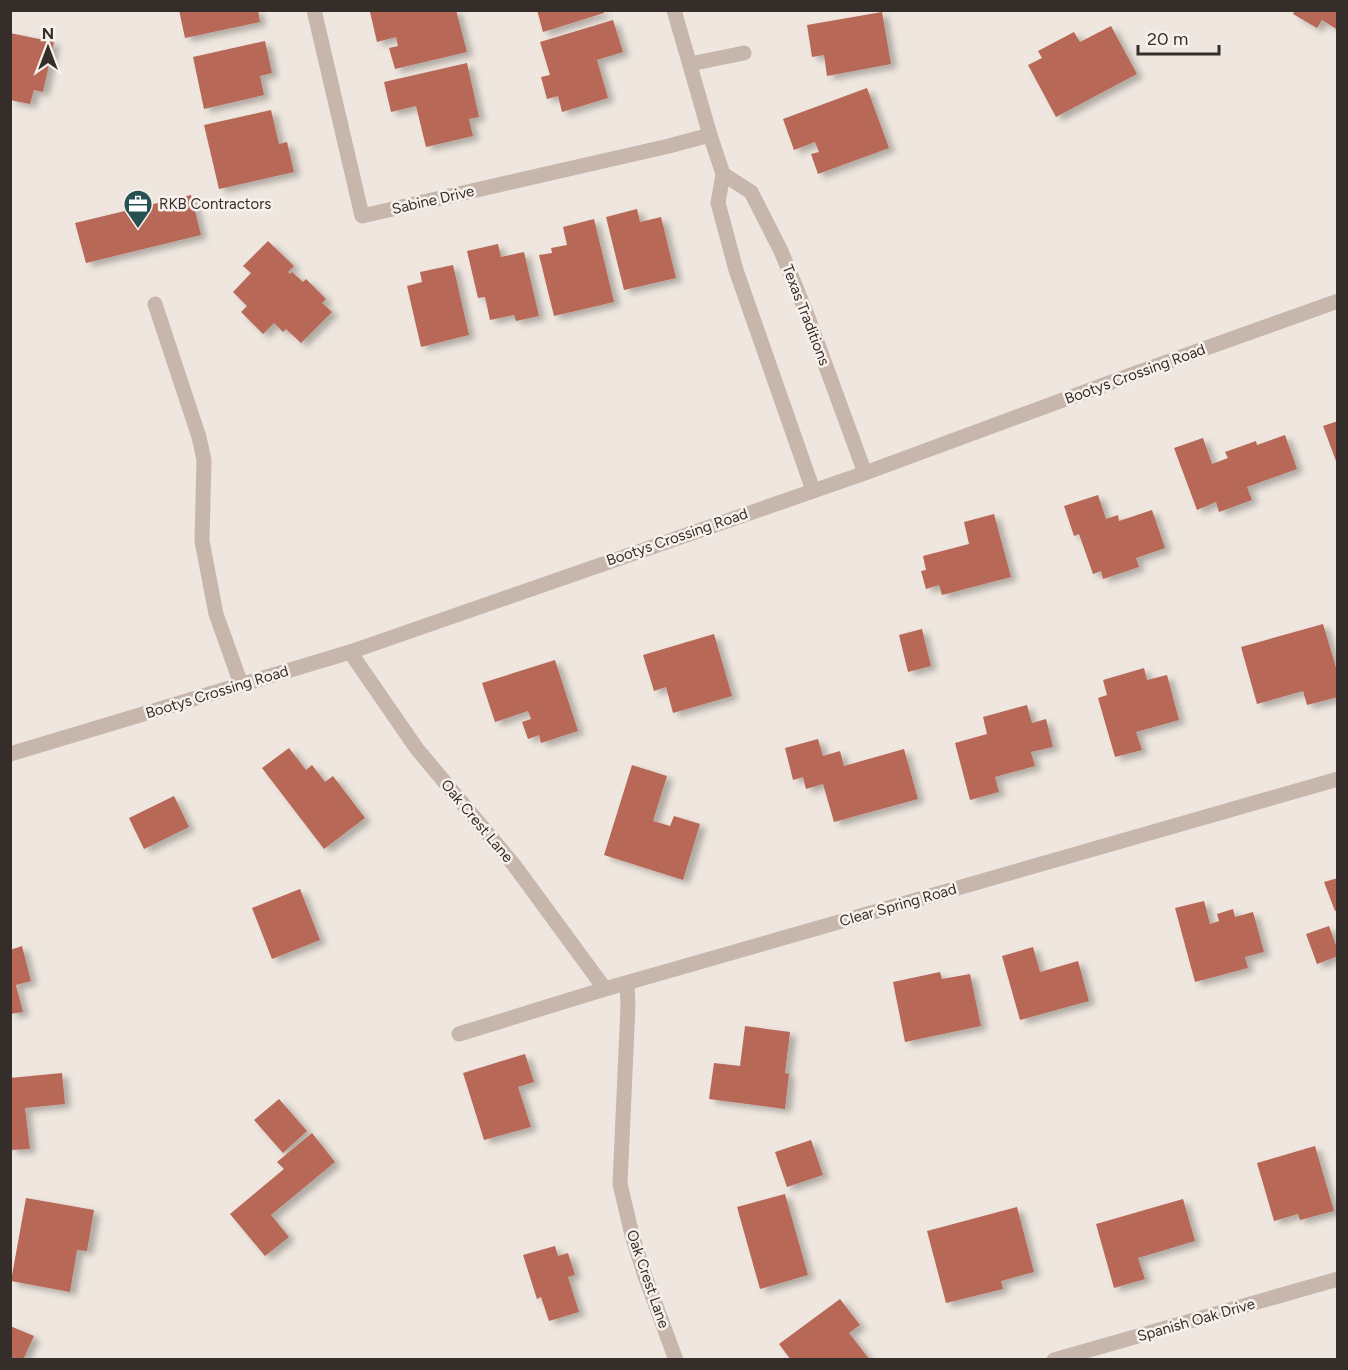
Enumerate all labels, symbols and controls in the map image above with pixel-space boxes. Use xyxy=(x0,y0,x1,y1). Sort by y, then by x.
north arrow xyxy=(18,18,78,78)
scale bar xyxy=(1138,18,1219,56)
text: N xyxy=(42,24,54,43)
text: 20 m xyxy=(1147,28,1188,50)
street label: Sabine Drive xyxy=(390,182,476,218)
office icon: RKB Contractors xyxy=(122,188,154,230)
place label: RKB Contractors xyxy=(159,195,271,213)
street label: Texas Traditions xyxy=(778,262,834,368)
street label: Bootys Crossing Road xyxy=(1062,340,1208,408)
street label: Bootys Crossing Road xyxy=(604,504,750,570)
street label: Bootys Crossing Road xyxy=(143,662,291,722)
street label: Oak Crest Lane xyxy=(437,776,517,866)
street label: Clear Spring Road xyxy=(837,880,959,930)
street label: Oak Crest Lane xyxy=(623,1228,673,1330)
street label: Spanish Oak Drive xyxy=(1135,1295,1257,1345)

